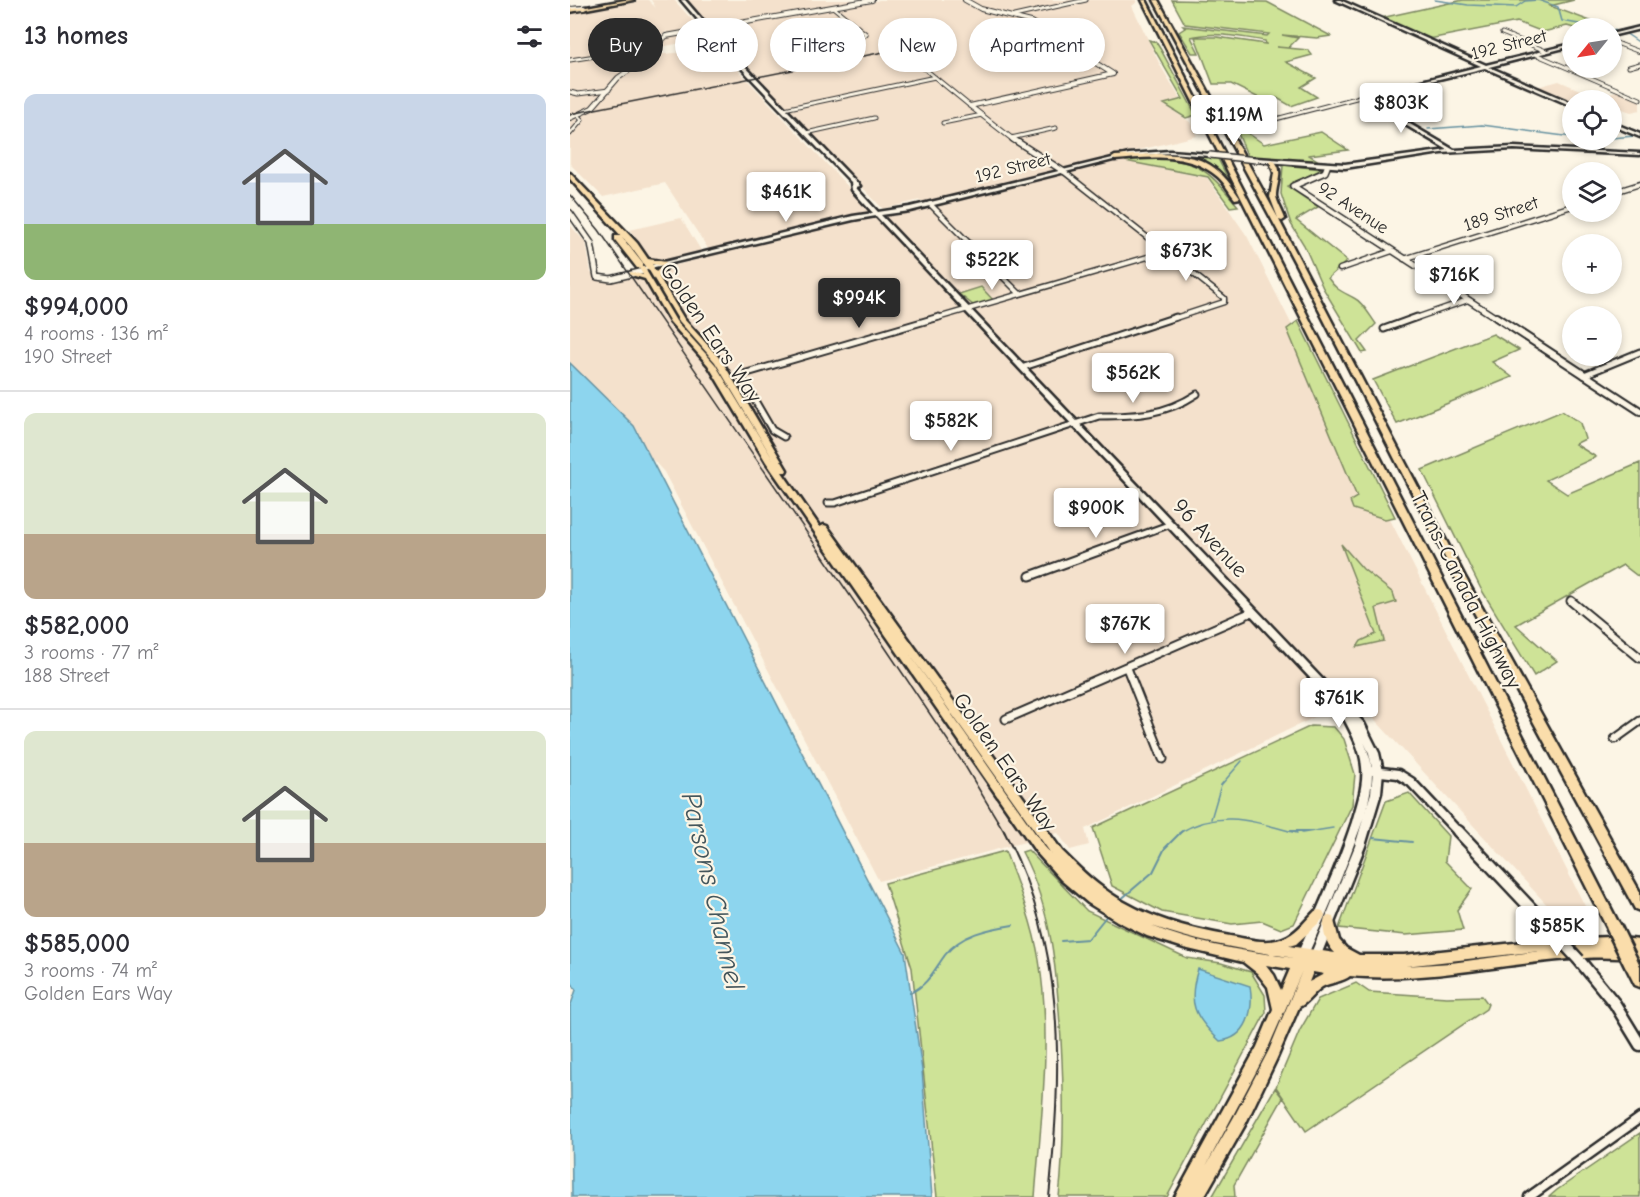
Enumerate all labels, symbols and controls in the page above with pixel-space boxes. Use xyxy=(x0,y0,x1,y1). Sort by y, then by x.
chip: Buy xyxy=(588,18,663,72)
chip: Rent xyxy=(675,18,758,72)
chip: Filters xyxy=(770,18,866,72)
chip: New xyxy=(878,18,957,72)
chip: Apartment xyxy=(969,18,1105,72)
north arrow xyxy=(1562,18,1622,78)
map controls xyxy=(1562,18,1622,366)
icon: filters xyxy=(513,20,546,53)
text: 13 homes xyxy=(24,21,128,51)
street label: 192 Street xyxy=(1469,25,1550,65)
pin: $803K xyxy=(1359,83,1443,134)
button: locate xyxy=(1562,90,1622,150)
text: $803K xyxy=(1374,91,1428,114)
pin: $1.19M xyxy=(1185,95,1283,146)
text: $1.19M xyxy=(1205,103,1263,126)
icon: home xyxy=(231,133,339,241)
street label: 192 Street xyxy=(973,148,1054,188)
button: layers xyxy=(1562,162,1622,222)
pin: $461K xyxy=(744,172,828,223)
street label: 92 Avenue xyxy=(1314,177,1392,239)
text: $461K xyxy=(761,180,812,203)
street label: 189 Street xyxy=(1461,192,1542,236)
pin: $673K xyxy=(1144,231,1228,282)
button: + xyxy=(1562,234,1622,294)
text: $673K xyxy=(1160,239,1212,262)
pin: $522K xyxy=(950,240,1034,291)
text: $522K xyxy=(965,248,1019,271)
pin: $716K xyxy=(1412,255,1496,306)
street label: Golden Ears Way xyxy=(655,258,767,408)
text: $716K xyxy=(1429,263,1479,286)
pin: $994K xyxy=(817,278,901,329)
text: $994K xyxy=(832,286,886,309)
text: $994,000 xyxy=(24,292,129,322)
button: − xyxy=(1562,306,1622,366)
text: 4 rooms · 136 m² xyxy=(24,322,168,345)
text: 190 Street xyxy=(24,345,111,368)
pin: $562K xyxy=(1091,353,1175,404)
text: $562K xyxy=(1106,361,1160,384)
pin: $582K xyxy=(909,401,993,452)
text: $582K xyxy=(924,409,978,432)
icon: home xyxy=(231,452,339,560)
street label: Trans-Canada Highway xyxy=(1405,487,1527,693)
pin: $900K xyxy=(1054,488,1138,539)
street label: 96 Avenue xyxy=(1167,493,1253,583)
text: $900K xyxy=(1068,496,1124,519)
pin: $767K xyxy=(1083,604,1167,655)
text: $582,000 xyxy=(24,611,129,641)
text: $767K xyxy=(1100,612,1150,635)
text: 3 rooms · 77 m² xyxy=(24,641,158,664)
text: 188 Street xyxy=(24,664,109,687)
pin: $761K xyxy=(1297,678,1381,729)
text: $761K xyxy=(1314,686,1364,709)
street label: Golden Ears Way xyxy=(948,688,1062,836)
icon: home xyxy=(231,770,339,878)
water label: Parsons Channel xyxy=(675,789,751,994)
pin: $585K xyxy=(1515,906,1599,957)
text: $585K xyxy=(1530,914,1584,937)
text: $585,000 xyxy=(24,929,130,959)
text: 3 rooms · 74 m² xyxy=(24,959,157,982)
text: Golden Ears Way xyxy=(24,982,172,1005)

